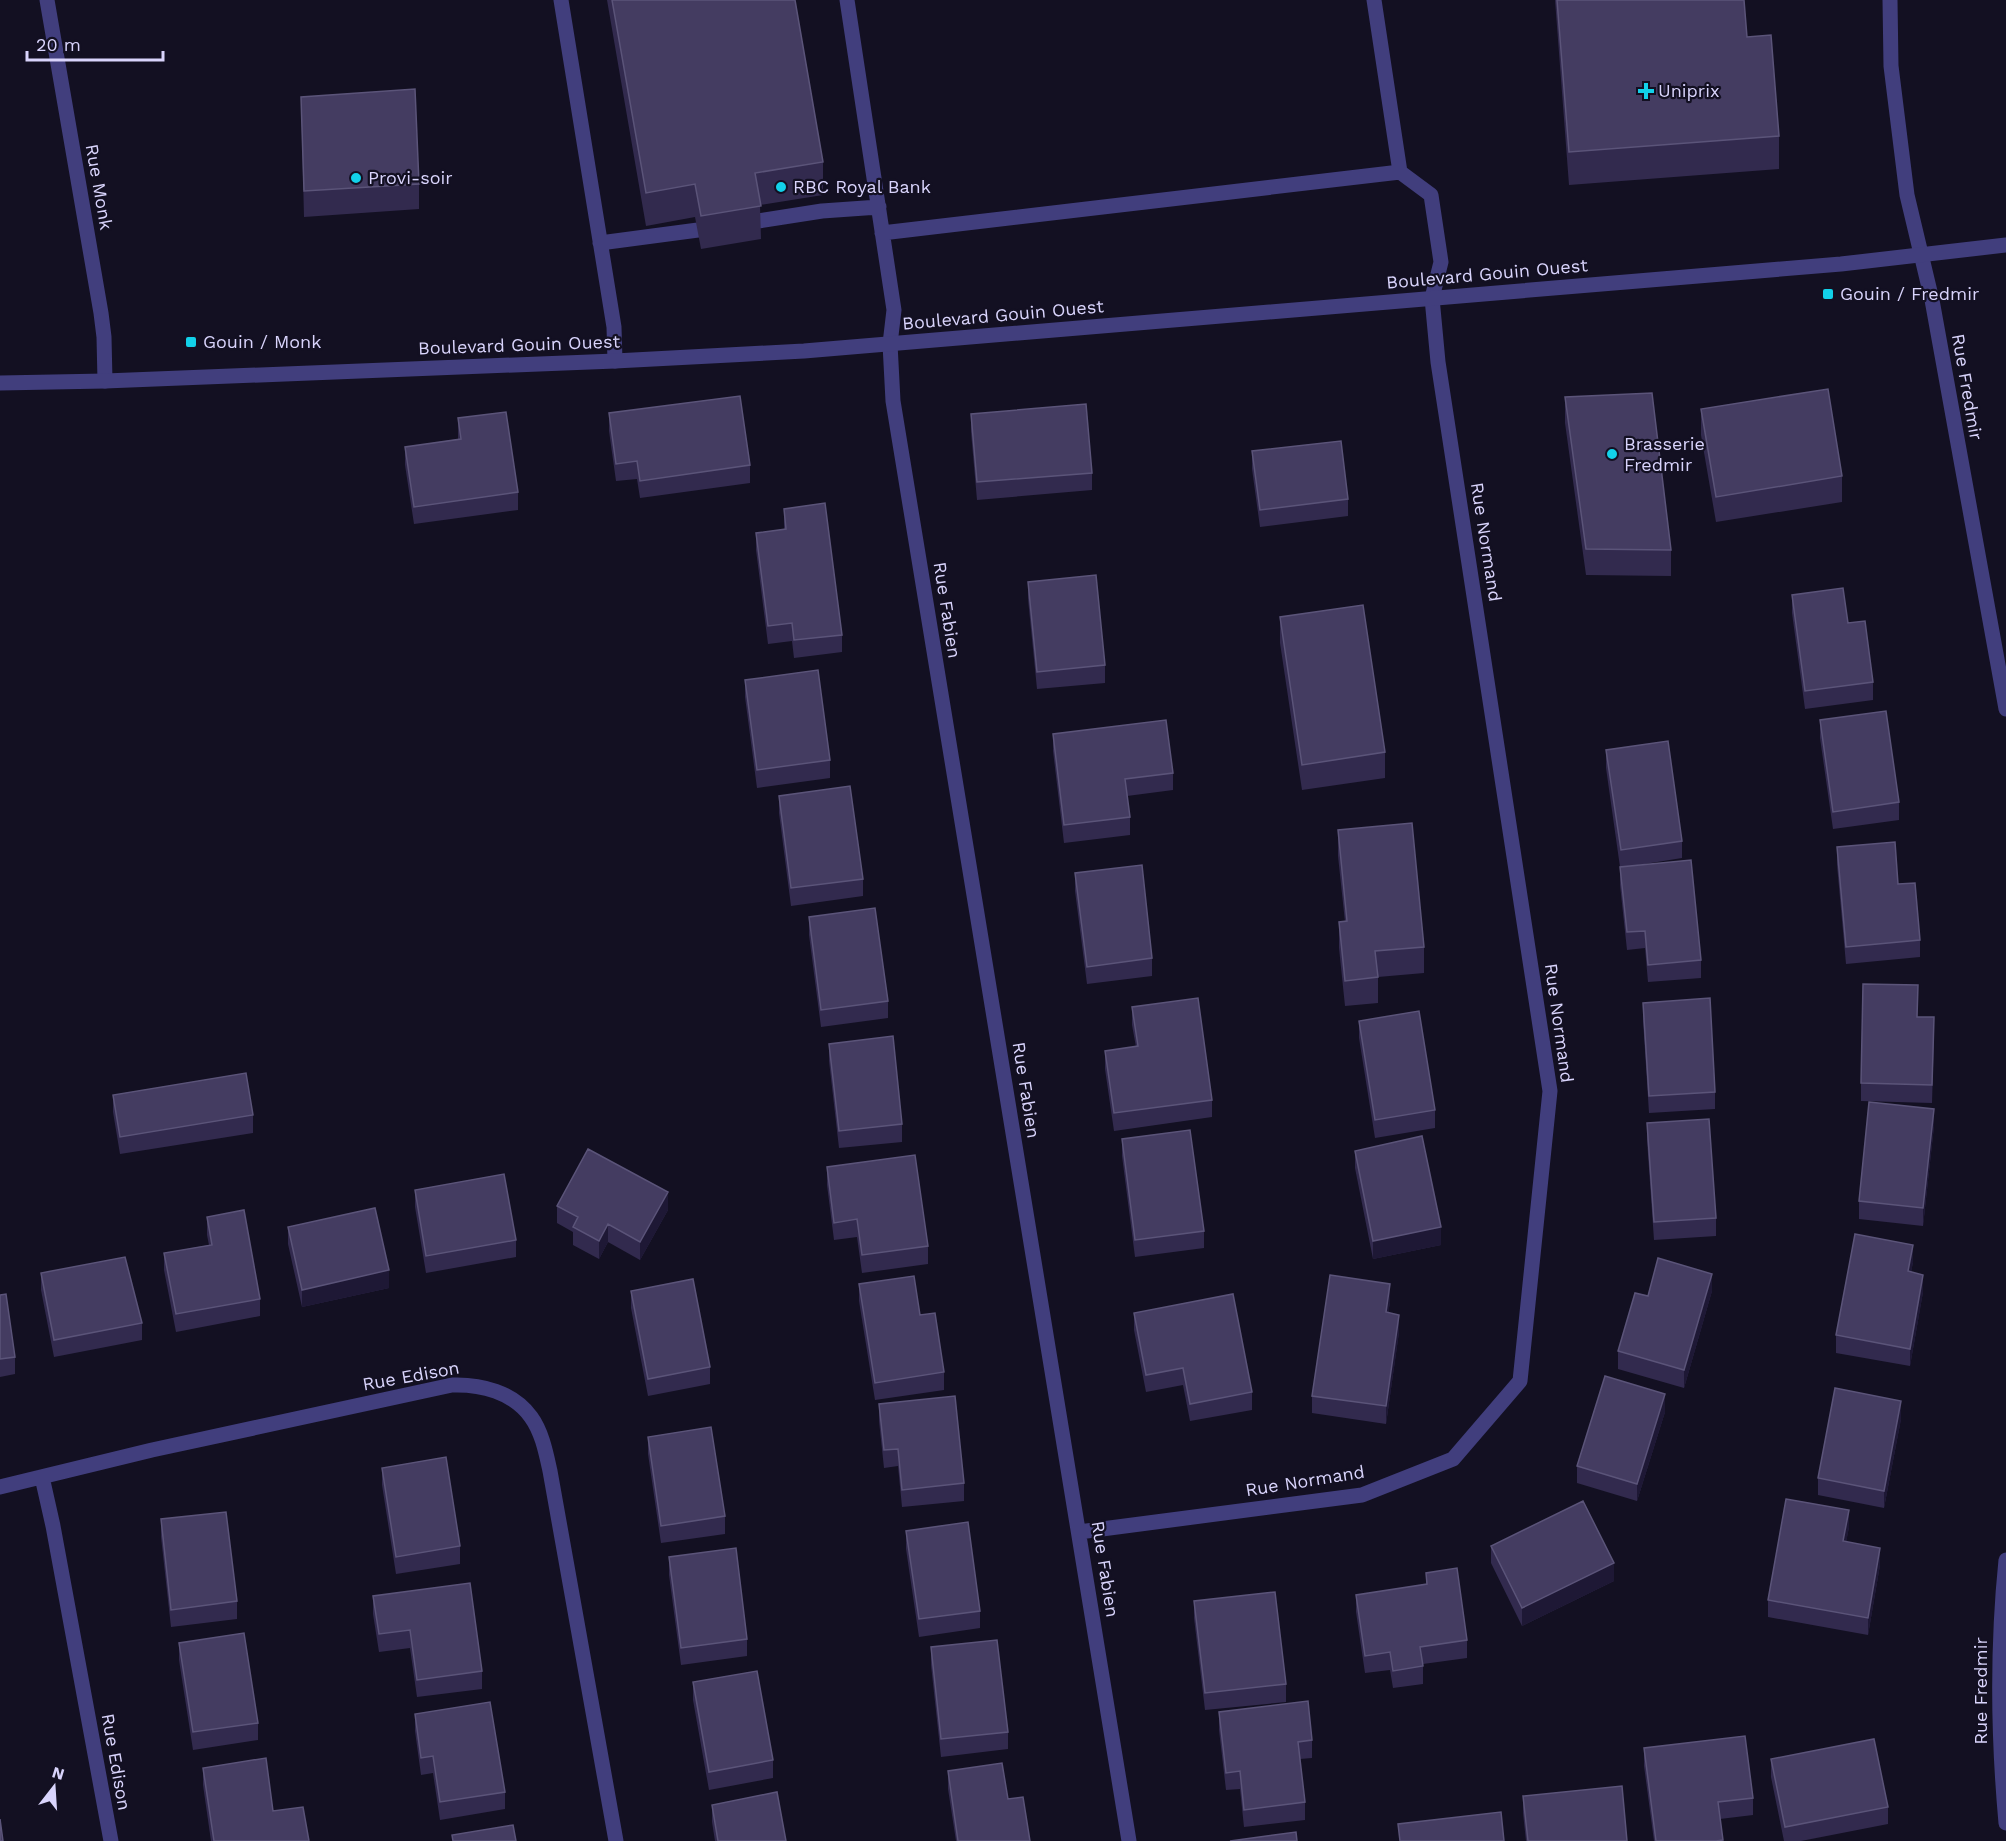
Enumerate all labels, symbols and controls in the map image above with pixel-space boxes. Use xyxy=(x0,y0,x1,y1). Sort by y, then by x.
scale bar xyxy=(27,24,164,62)
text: 20 m xyxy=(36,34,81,55)
place label: Uniprix xyxy=(1658,80,1720,101)
marker: Uniprix xyxy=(1639,84,1653,98)
street label: Rue Monk xyxy=(82,142,117,231)
place label: Provi-soir xyxy=(368,167,453,188)
marker: Provi-soir xyxy=(349,171,363,185)
place label: RBC Royal Bank xyxy=(793,176,931,197)
marker: RBC Royal Bank xyxy=(774,180,788,194)
street label: Boulevard Gouin Ouest xyxy=(1385,254,1589,293)
place label: Gouin / Fredmir xyxy=(1840,283,1979,304)
marker: Gouin / Fredmir xyxy=(1821,287,1835,301)
street label: Boulevard Gouin Ouest xyxy=(901,295,1105,334)
street label: Boulevard Gouin Ouest xyxy=(418,330,621,359)
place label: Gouin / Monk xyxy=(203,331,321,352)
street label: Rue Fredmir xyxy=(1948,332,1987,442)
marker: Gouin / Monk xyxy=(184,335,198,349)
place label: Brasserie Fredmir xyxy=(1624,433,1705,475)
marker: Brasserie Fredmir xyxy=(1605,447,1619,461)
street label: Rue Normand xyxy=(1467,481,1506,603)
street label: Rue Fabien xyxy=(930,560,965,660)
street label: Rue Normand xyxy=(1541,962,1578,1084)
street label: Rue Fabien xyxy=(1009,1040,1044,1140)
street label: Rue Edison xyxy=(361,1357,461,1394)
street label: Rue Normand xyxy=(1244,1461,1366,1500)
street label: Rue Fabien xyxy=(1088,1519,1123,1619)
street label: Rue Fredmir xyxy=(1970,1637,1991,1745)
street label: Rue Edison xyxy=(98,1712,135,1812)
north arrow xyxy=(24,1757,84,1817)
text: N xyxy=(50,1762,67,1784)

